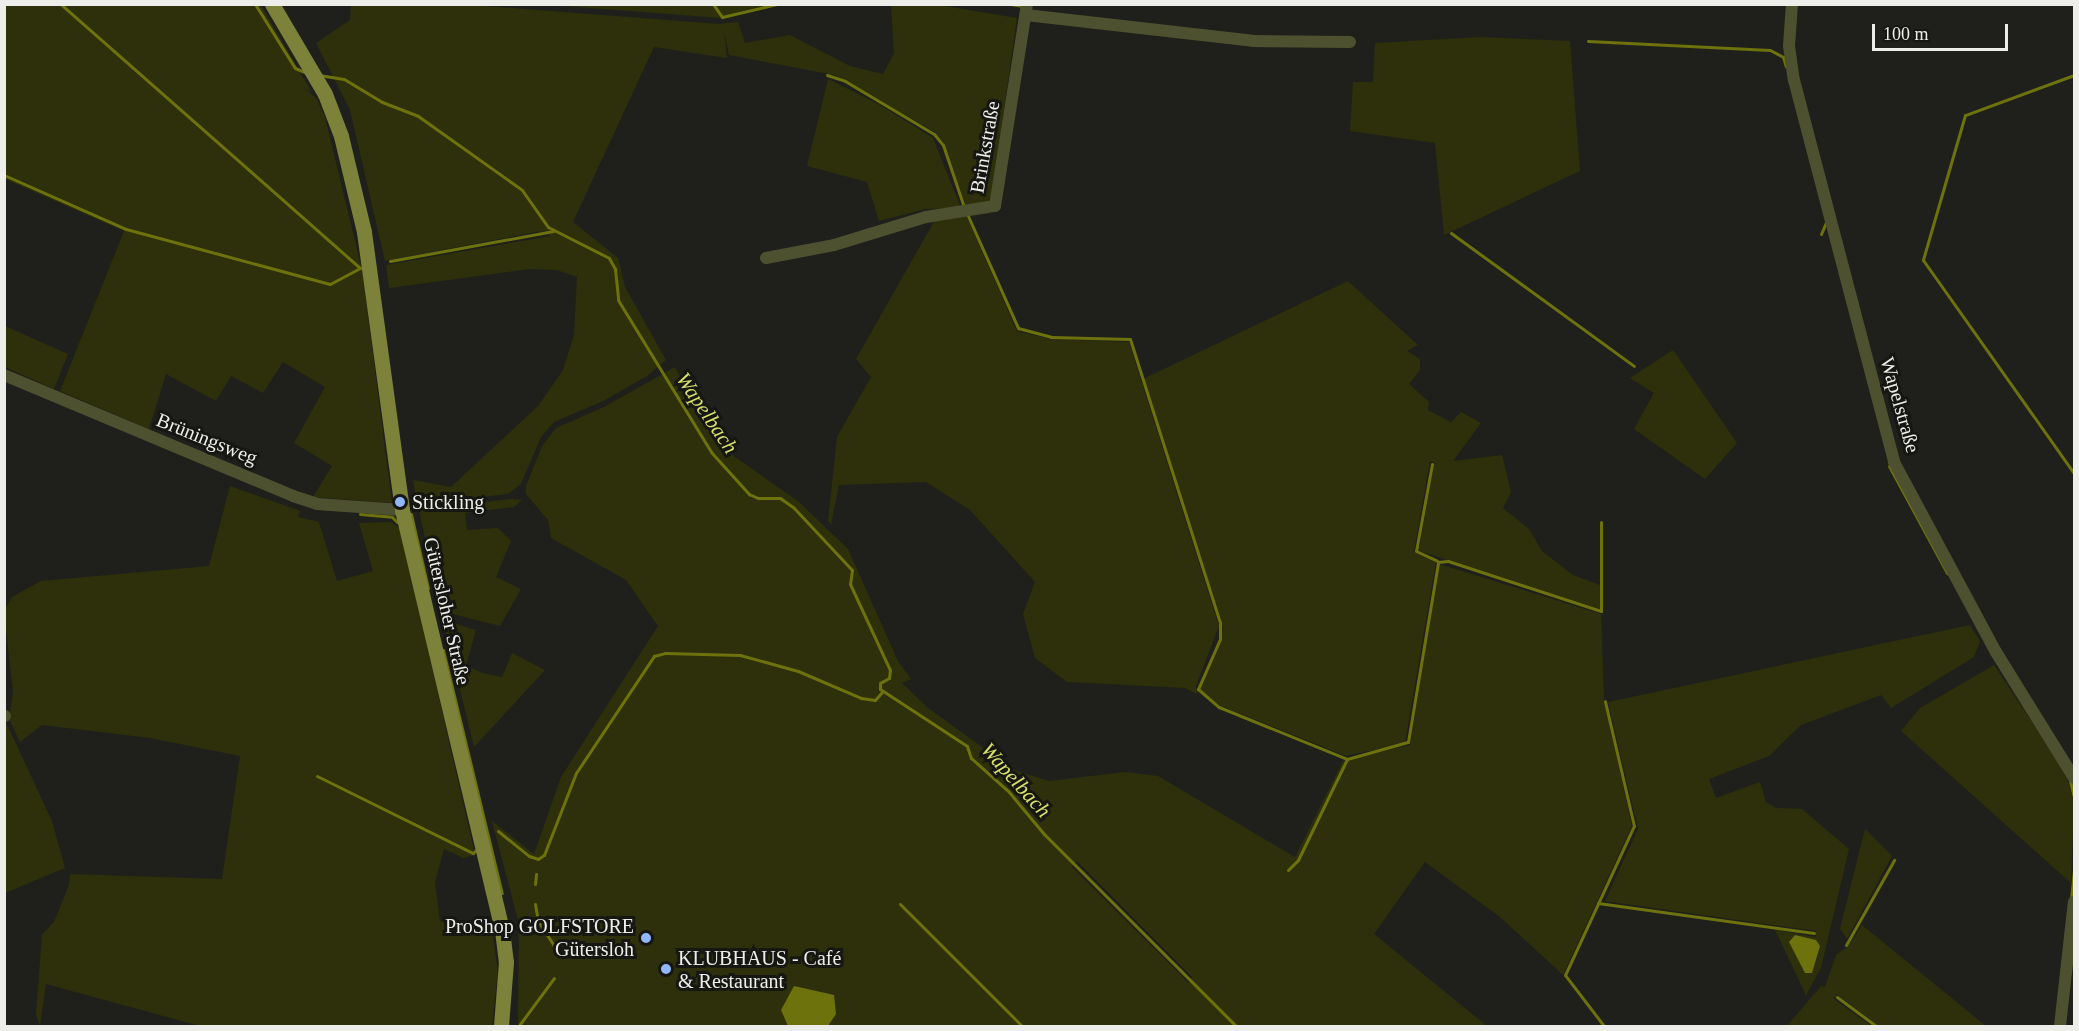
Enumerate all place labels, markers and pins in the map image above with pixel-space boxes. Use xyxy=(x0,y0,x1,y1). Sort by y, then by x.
place label: Stickling xyxy=(412,490,484,514)
marker: Stickling xyxy=(393,495,407,509)
place label: ProShop GOLFSTORE Gütersloh xyxy=(445,915,634,962)
marker: ProShop GOLFSTORE Gütersloh xyxy=(639,931,653,945)
place label: KLUBHAUS - Café & Restaurant xyxy=(678,946,841,993)
marker: KLUBHAUS - Café & Restaurant xyxy=(659,962,673,976)

